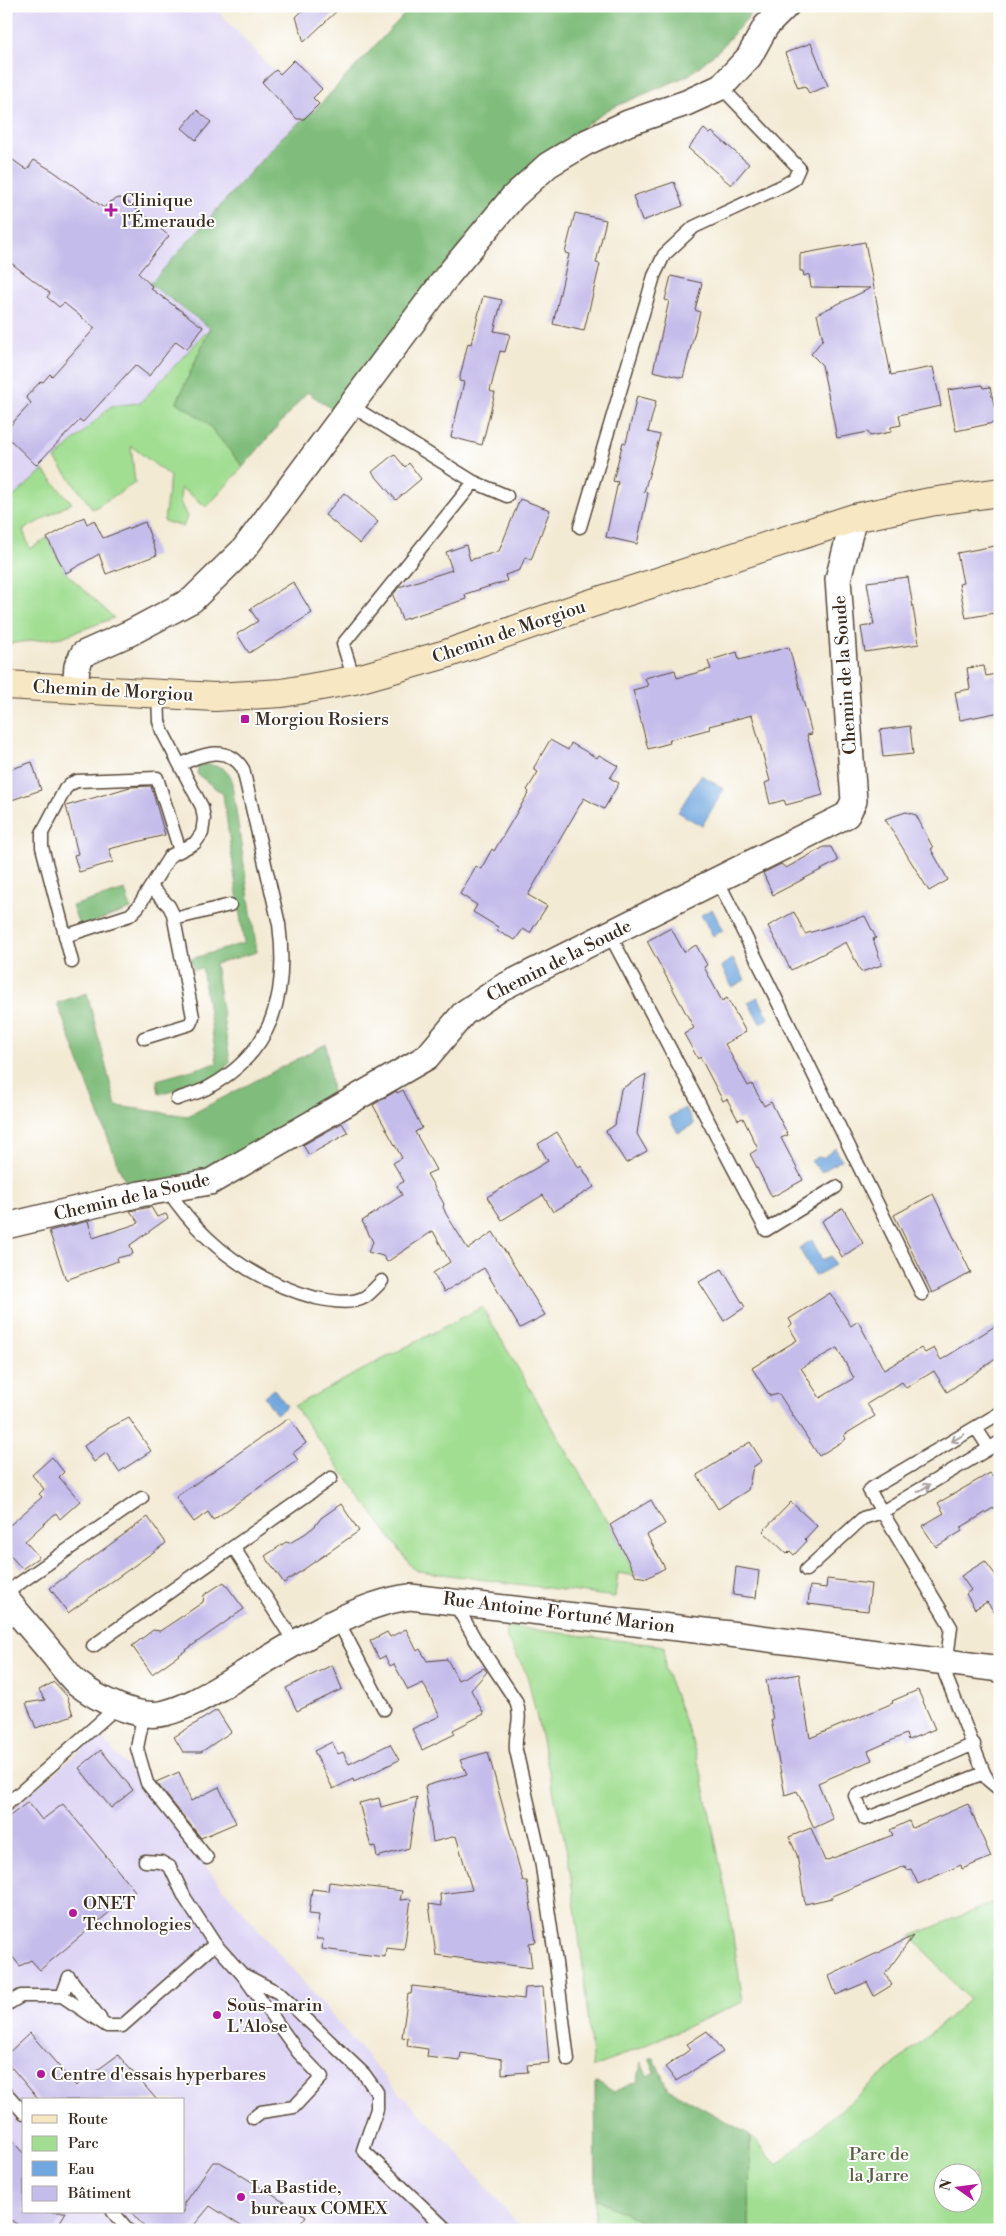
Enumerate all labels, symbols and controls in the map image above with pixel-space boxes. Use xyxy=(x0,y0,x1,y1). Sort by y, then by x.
place label: Clinique l'Émeraude xyxy=(122,189,215,233)
marker: Clinique l'Émeraude xyxy=(104,203,118,217)
street label: Chemin de Morgiou xyxy=(429,595,589,669)
street label: Chemin de la Soude xyxy=(828,595,862,755)
street label: Chemin de Morgiou xyxy=(32,675,195,707)
place label: Morgiou Rosiers xyxy=(255,708,389,731)
marker: Morgiou Rosiers xyxy=(239,713,251,725)
street label: Chemin de la Soude xyxy=(483,915,635,1007)
street label: Chemin de la Soude xyxy=(52,1168,212,1226)
one-way arrow xyxy=(951,1434,966,1443)
one-way arrow xyxy=(917,1482,931,1492)
street label: Rue Antoine Fortuné Marion xyxy=(442,1587,676,1639)
place label: ONET Technologies xyxy=(83,1892,191,1936)
marker: ONET Technologies xyxy=(67,1907,79,1919)
place label: Sous-marin L'Alose xyxy=(227,1994,323,2038)
marker: Sous-marin L'Alose xyxy=(211,2009,223,2021)
place label: Centre d'essais hyperbares xyxy=(51,2063,266,2086)
marker: Centre d'essais hyperbares xyxy=(35,2068,47,2080)
legend xyxy=(22,2098,185,2214)
text: Route xyxy=(68,2110,108,2129)
text: Parc xyxy=(68,2134,99,2153)
park label: Parc de la Jarre xyxy=(849,2143,909,2187)
text: Eau xyxy=(68,2160,95,2179)
north arrow xyxy=(934,2164,984,2214)
place label: La Bastide, bureaux COMEX xyxy=(251,2176,388,2220)
text: N xyxy=(936,2178,956,2193)
text: Bâtiment xyxy=(67,2184,132,2203)
marker: La Bastide, bureaux COMEX xyxy=(235,2191,247,2203)

